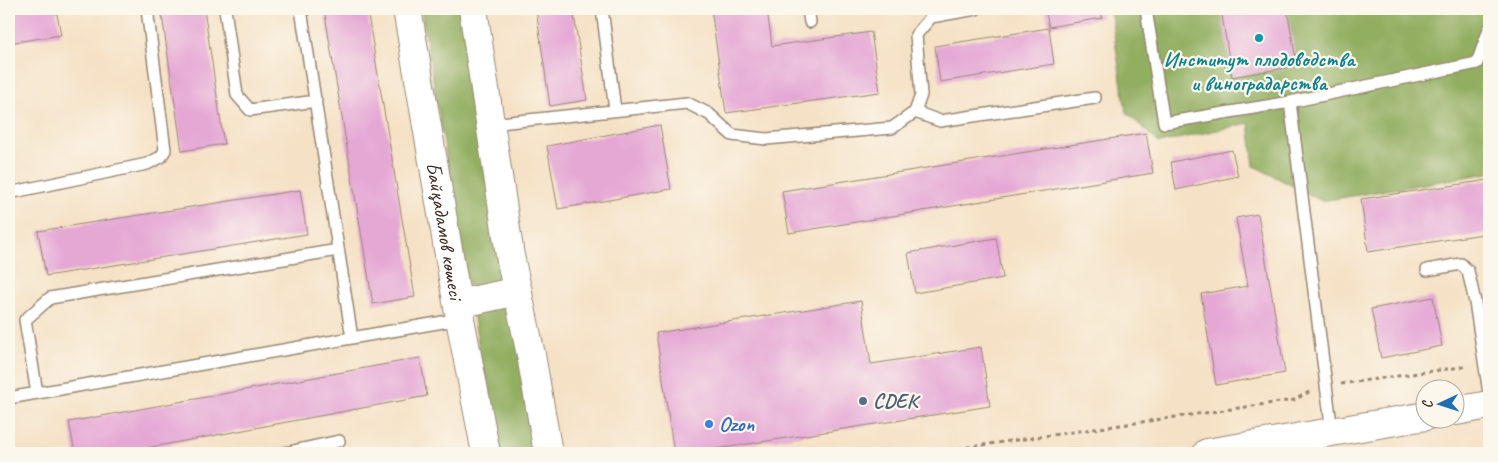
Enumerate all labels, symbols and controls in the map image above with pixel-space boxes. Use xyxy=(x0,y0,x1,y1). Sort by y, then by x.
marker: Институт плодоводства и виноградарства xyxy=(1253,32,1265,44)
place label: Институт плодоводства и виноградарства xyxy=(1164,46,1356,96)
street label: Байқадамов көшесі xyxy=(420,160,470,304)
north arrow xyxy=(1416,380,1466,430)
place label: CDEK xyxy=(873,388,922,414)
marker: CDEK xyxy=(857,395,869,407)
text: С xyxy=(1419,399,1436,409)
place label: Ozon xyxy=(719,411,754,437)
marker: Ozon xyxy=(703,418,715,430)

